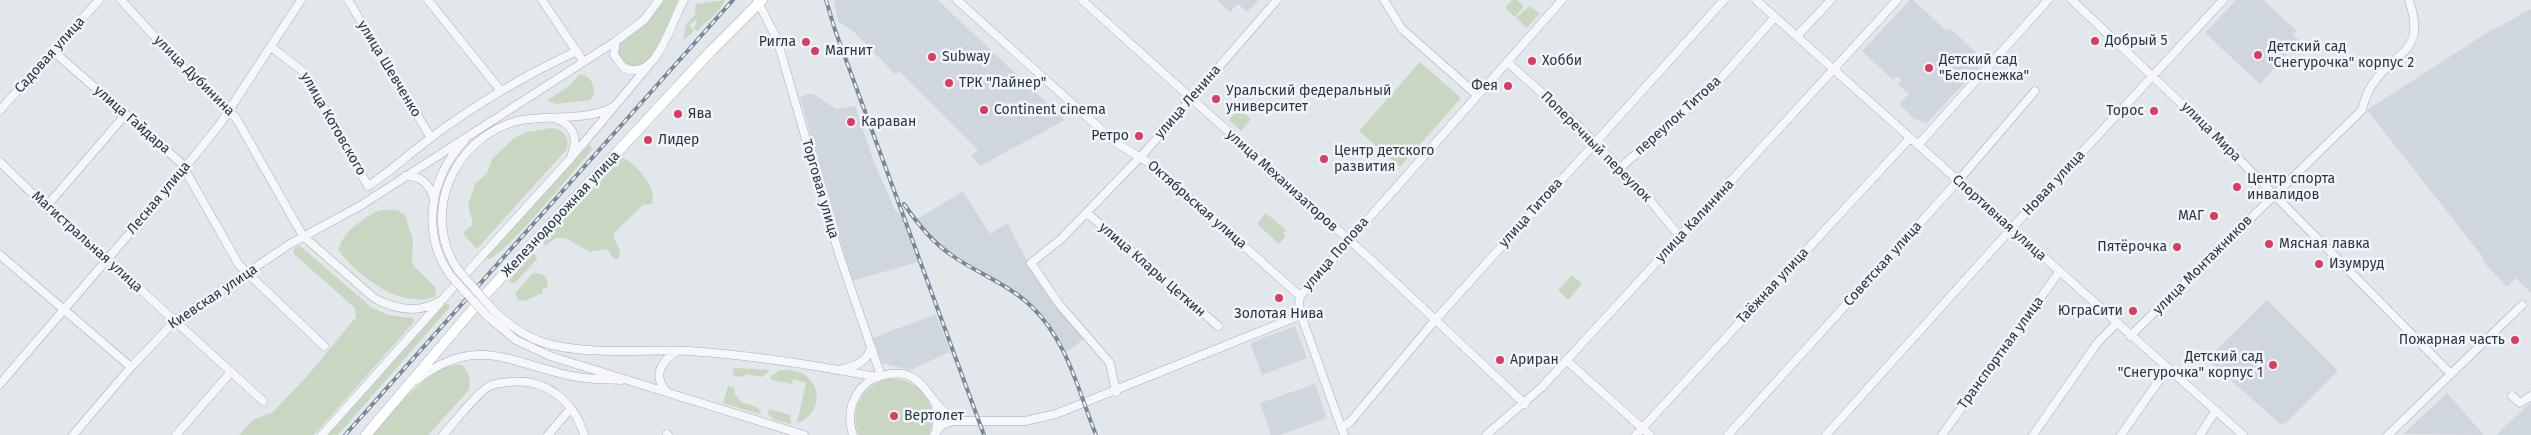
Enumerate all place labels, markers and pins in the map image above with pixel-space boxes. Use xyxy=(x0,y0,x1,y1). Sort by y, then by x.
place label: Добрый 5 xyxy=(2105,33,2168,49)
place label: Ригла xyxy=(759,34,796,50)
marker: Добрый 5 xyxy=(2089,35,2101,47)
marker: Ригла xyxy=(800,36,812,48)
place label: Детский сад "Снегурочка" корпус 2 xyxy=(2268,39,2414,72)
place label: Магнит xyxy=(825,43,873,59)
marker: Магнит xyxy=(809,45,821,57)
place label: Subway xyxy=(942,49,990,65)
marker: Детский сад "Снегурочка" корпус 2 xyxy=(2252,49,2264,61)
marker: Subway xyxy=(926,51,938,63)
place label: Детский сад "Белоснежка" xyxy=(1939,52,2029,84)
place label: Хобби xyxy=(1542,53,1582,69)
marker: Хобби xyxy=(1526,55,1538,67)
marker: Детский сад "Белоснежка" xyxy=(1923,62,1935,74)
place label: ТРК "Лайнер" xyxy=(959,75,1046,91)
marker: ТРК "Лайнер" xyxy=(943,77,955,89)
place label: Фея xyxy=(1471,78,1498,94)
marker: Фея xyxy=(1502,80,1514,92)
place label: Уральский федеральный университет xyxy=(1226,83,1391,115)
marker: Уральский федеральный университет xyxy=(1210,93,1222,105)
place label: Continent cinema xyxy=(994,102,1106,118)
place label: Торос xyxy=(2106,103,2144,119)
marker: Continent cinema xyxy=(978,104,990,116)
marker: Торос xyxy=(2148,105,2160,117)
place label: Ява xyxy=(688,106,712,122)
marker: Ява xyxy=(672,108,684,120)
place label: Караван xyxy=(861,114,916,130)
marker: Караван xyxy=(845,116,857,128)
place label: Ретро xyxy=(1091,128,1129,144)
marker: Ретро xyxy=(1133,130,1145,142)
place label: Лидер xyxy=(658,132,699,148)
marker: Лидер xyxy=(642,134,654,146)
place label: Центр детского развития xyxy=(1334,143,1434,176)
marker: Центр детского развития xyxy=(1318,153,1330,165)
place label: Центр спорта инвалидов xyxy=(2247,171,2335,203)
marker: Центр спорта инвалидов xyxy=(2231,181,2243,193)
place label: МАГ xyxy=(2178,208,2204,224)
marker: МАГ xyxy=(2208,210,2220,222)
place label: Мясная лавка xyxy=(2279,236,2370,252)
marker: Мясная лавка xyxy=(2263,238,2275,250)
place label: Пятёрочка xyxy=(2097,239,2167,255)
marker: Пятёрочка xyxy=(2171,241,2183,253)
place label: Изумруд xyxy=(2329,256,2384,272)
marker: Изумруд xyxy=(2313,258,2325,270)
marker: Золотая Нива xyxy=(1273,292,1285,304)
place label: ЮграСити xyxy=(2058,303,2123,319)
marker: ЮграСити xyxy=(2127,305,2139,317)
place label: Золотая Нива xyxy=(1234,306,1324,322)
place label: Пожарная часть xyxy=(2399,332,2505,348)
marker: Пожарная часть xyxy=(2509,334,2521,346)
place label: Детский сад "Снегурочка" корпус 1 xyxy=(2118,349,2263,382)
place label: Ариран xyxy=(1510,352,1559,368)
marker: Ариран xyxy=(1494,354,1506,366)
marker: Детский сад "Снегурочка" корпус 1 xyxy=(2267,359,2279,371)
place label: Вертолет xyxy=(904,408,964,424)
marker: Вертолет xyxy=(888,410,900,422)

